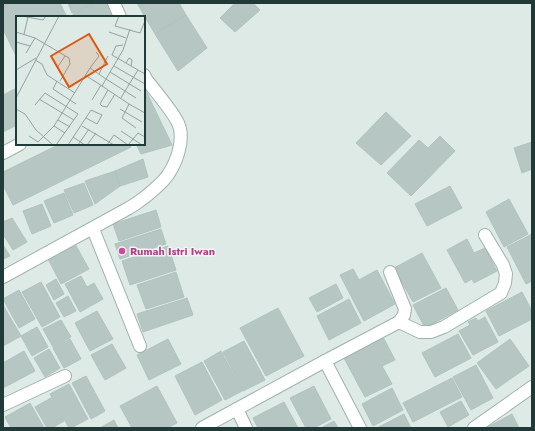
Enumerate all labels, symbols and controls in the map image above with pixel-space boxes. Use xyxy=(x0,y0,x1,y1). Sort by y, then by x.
inset map xyxy=(16,16,145,145)
place label: Rumah Istri Iwan xyxy=(130,243,215,259)
marker: Rumah Istri Iwan xyxy=(117,246,127,256)

